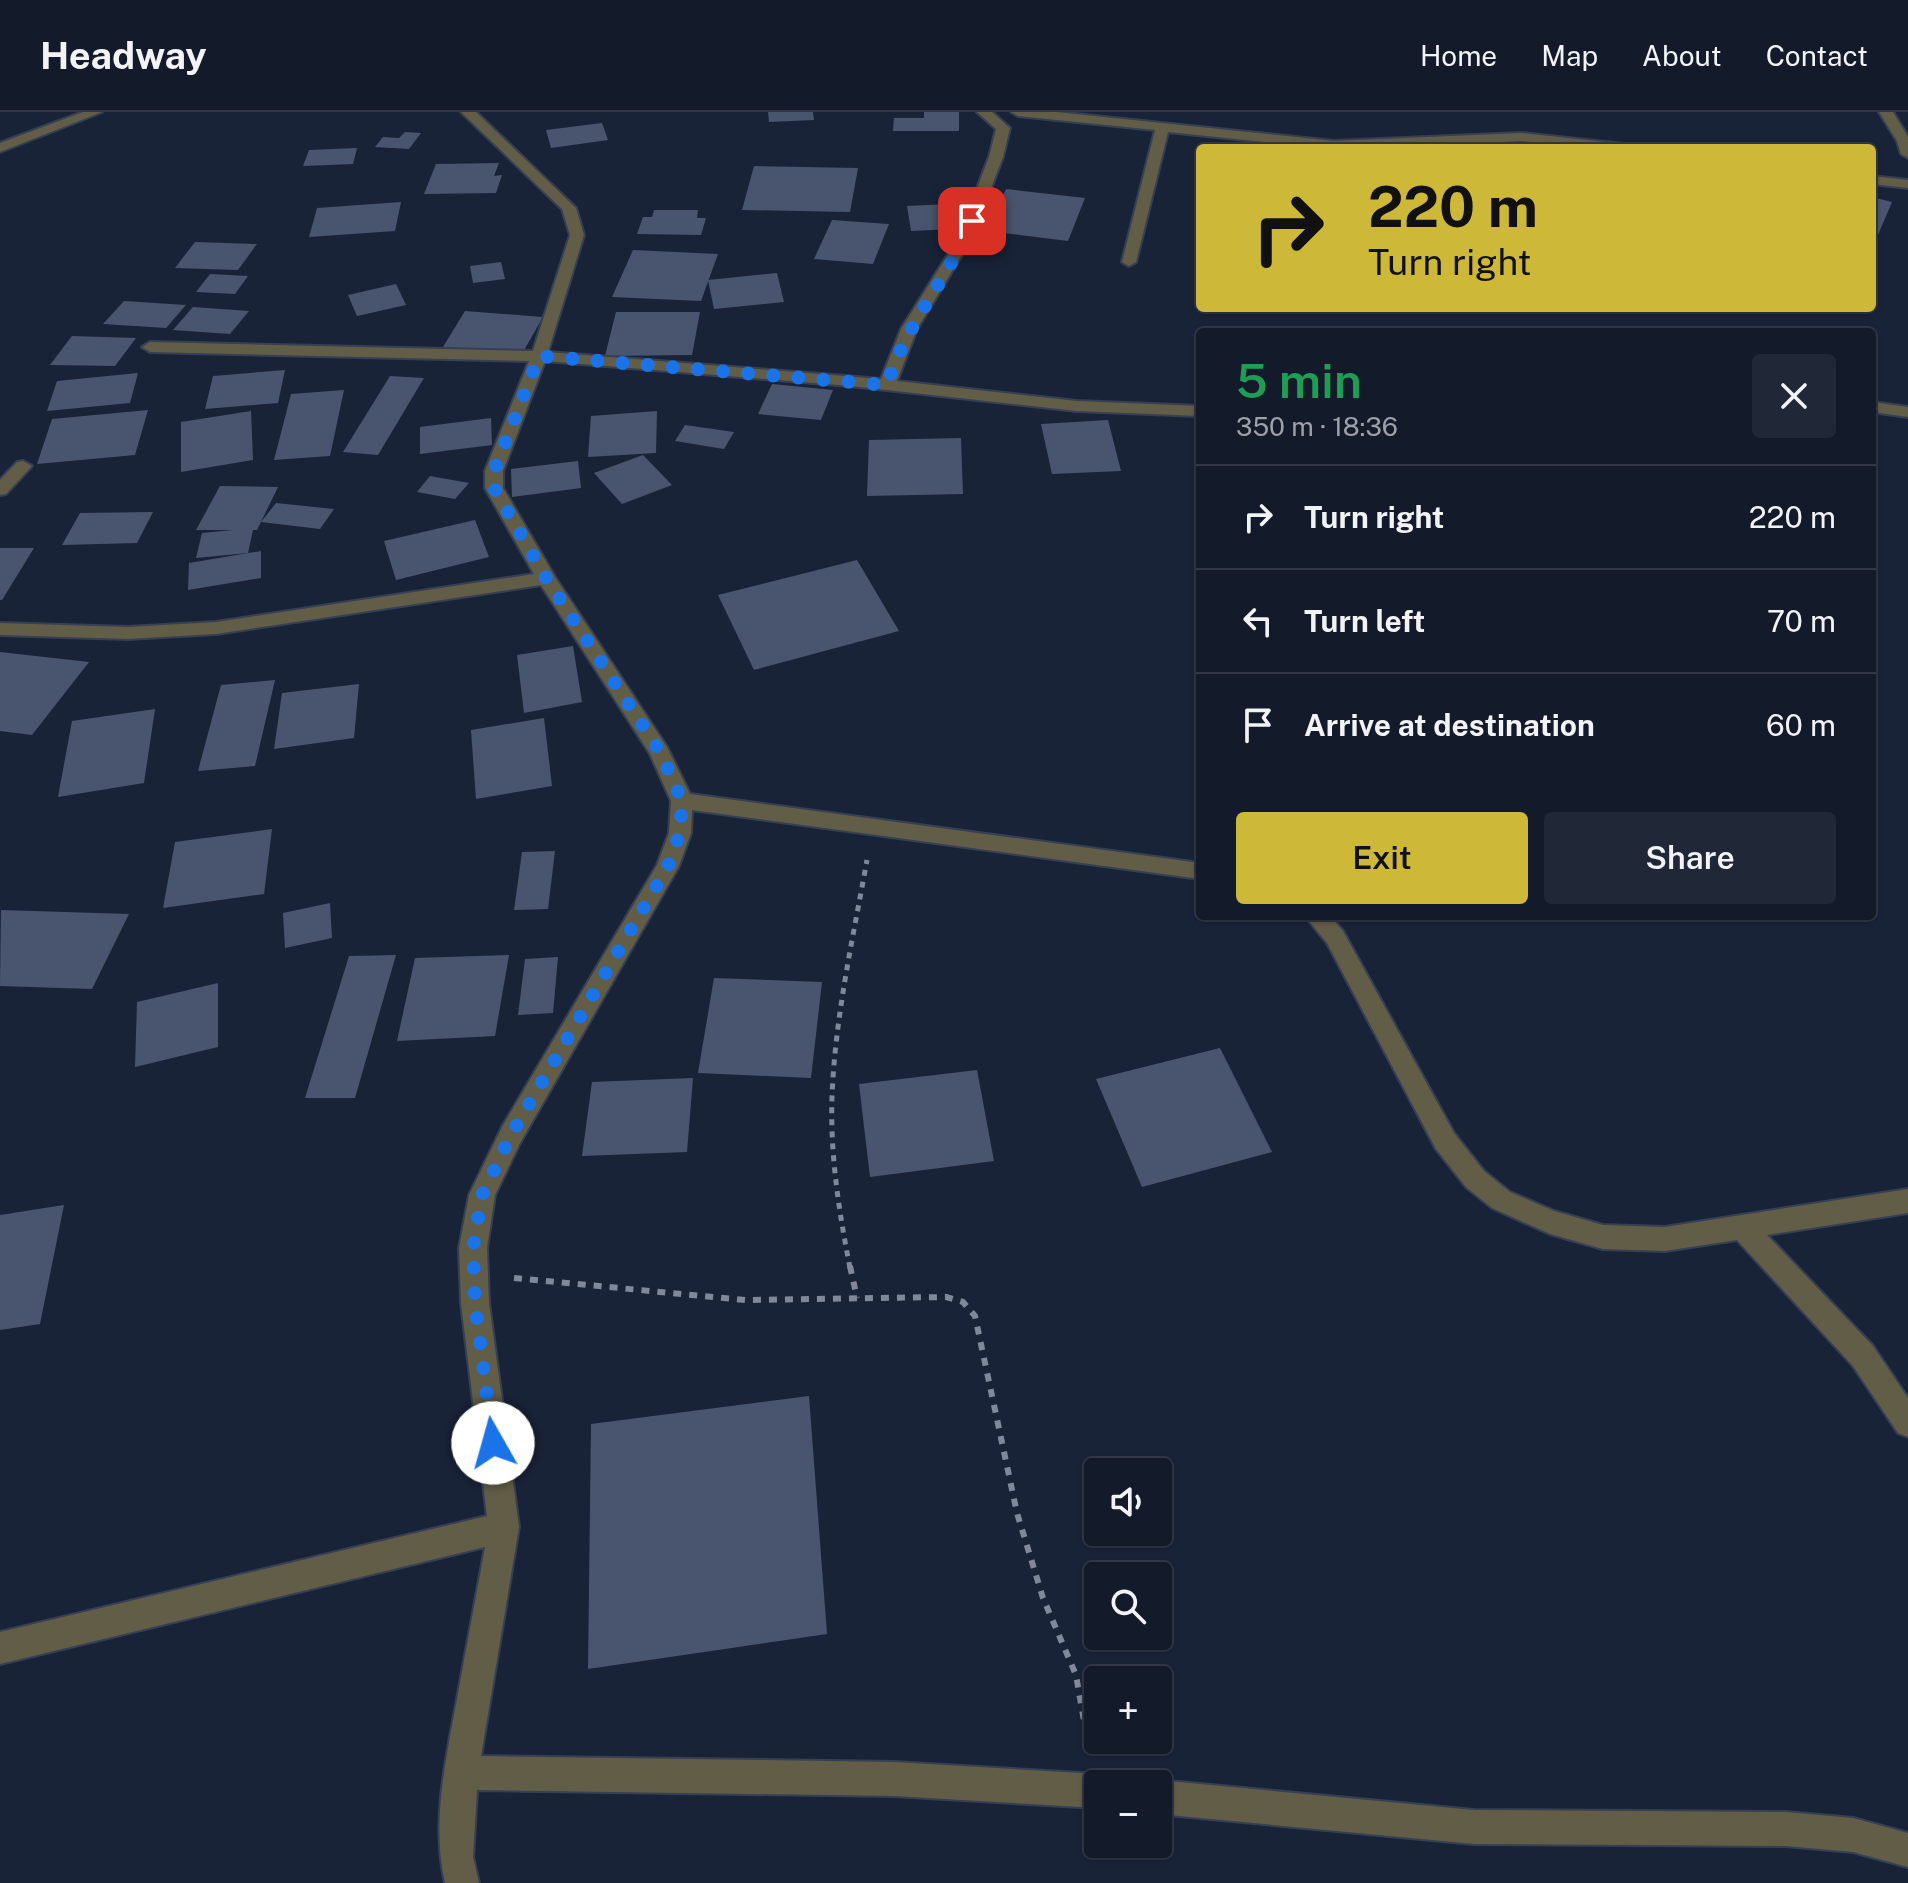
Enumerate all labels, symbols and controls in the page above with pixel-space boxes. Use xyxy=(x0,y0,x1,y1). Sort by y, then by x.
text: Headway xyxy=(40,33,207,78)
text: Home xyxy=(1420,39,1497,72)
text: Map xyxy=(1541,39,1598,72)
text: About xyxy=(1642,39,1722,72)
text: Contact xyxy=(1766,39,1868,72)
text: 220 m xyxy=(1368,174,1538,240)
icon: right xyxy=(1236,176,1340,280)
pin xyxy=(938,187,1006,255)
icon: arrive xyxy=(950,199,994,243)
text: Turn right xyxy=(1368,241,1531,283)
text: 5 min xyxy=(1236,352,1362,409)
button: close xyxy=(1752,354,1836,438)
text: 350 m · 18:36 xyxy=(1236,411,1398,442)
icon: right xyxy=(1236,495,1280,539)
text: Turn right xyxy=(1304,499,1444,535)
text: 220 m xyxy=(1749,499,1836,535)
icon: left xyxy=(1236,599,1280,643)
text: Turn left xyxy=(1304,603,1425,639)
text: 70 m xyxy=(1767,603,1836,639)
icon: arrive xyxy=(1236,703,1280,747)
text: Arrive at destination xyxy=(1304,707,1595,743)
text: 60 m xyxy=(1766,707,1836,743)
button: Exit xyxy=(1236,812,1528,904)
button: Share xyxy=(1544,812,1836,904)
position arrow xyxy=(451,1401,535,1485)
map controls xyxy=(1084,1458,1172,1858)
button: sound xyxy=(1084,1458,1172,1546)
button: search xyxy=(1084,1562,1172,1650)
button: + xyxy=(1084,1666,1172,1754)
button: − xyxy=(1084,1770,1172,1858)

